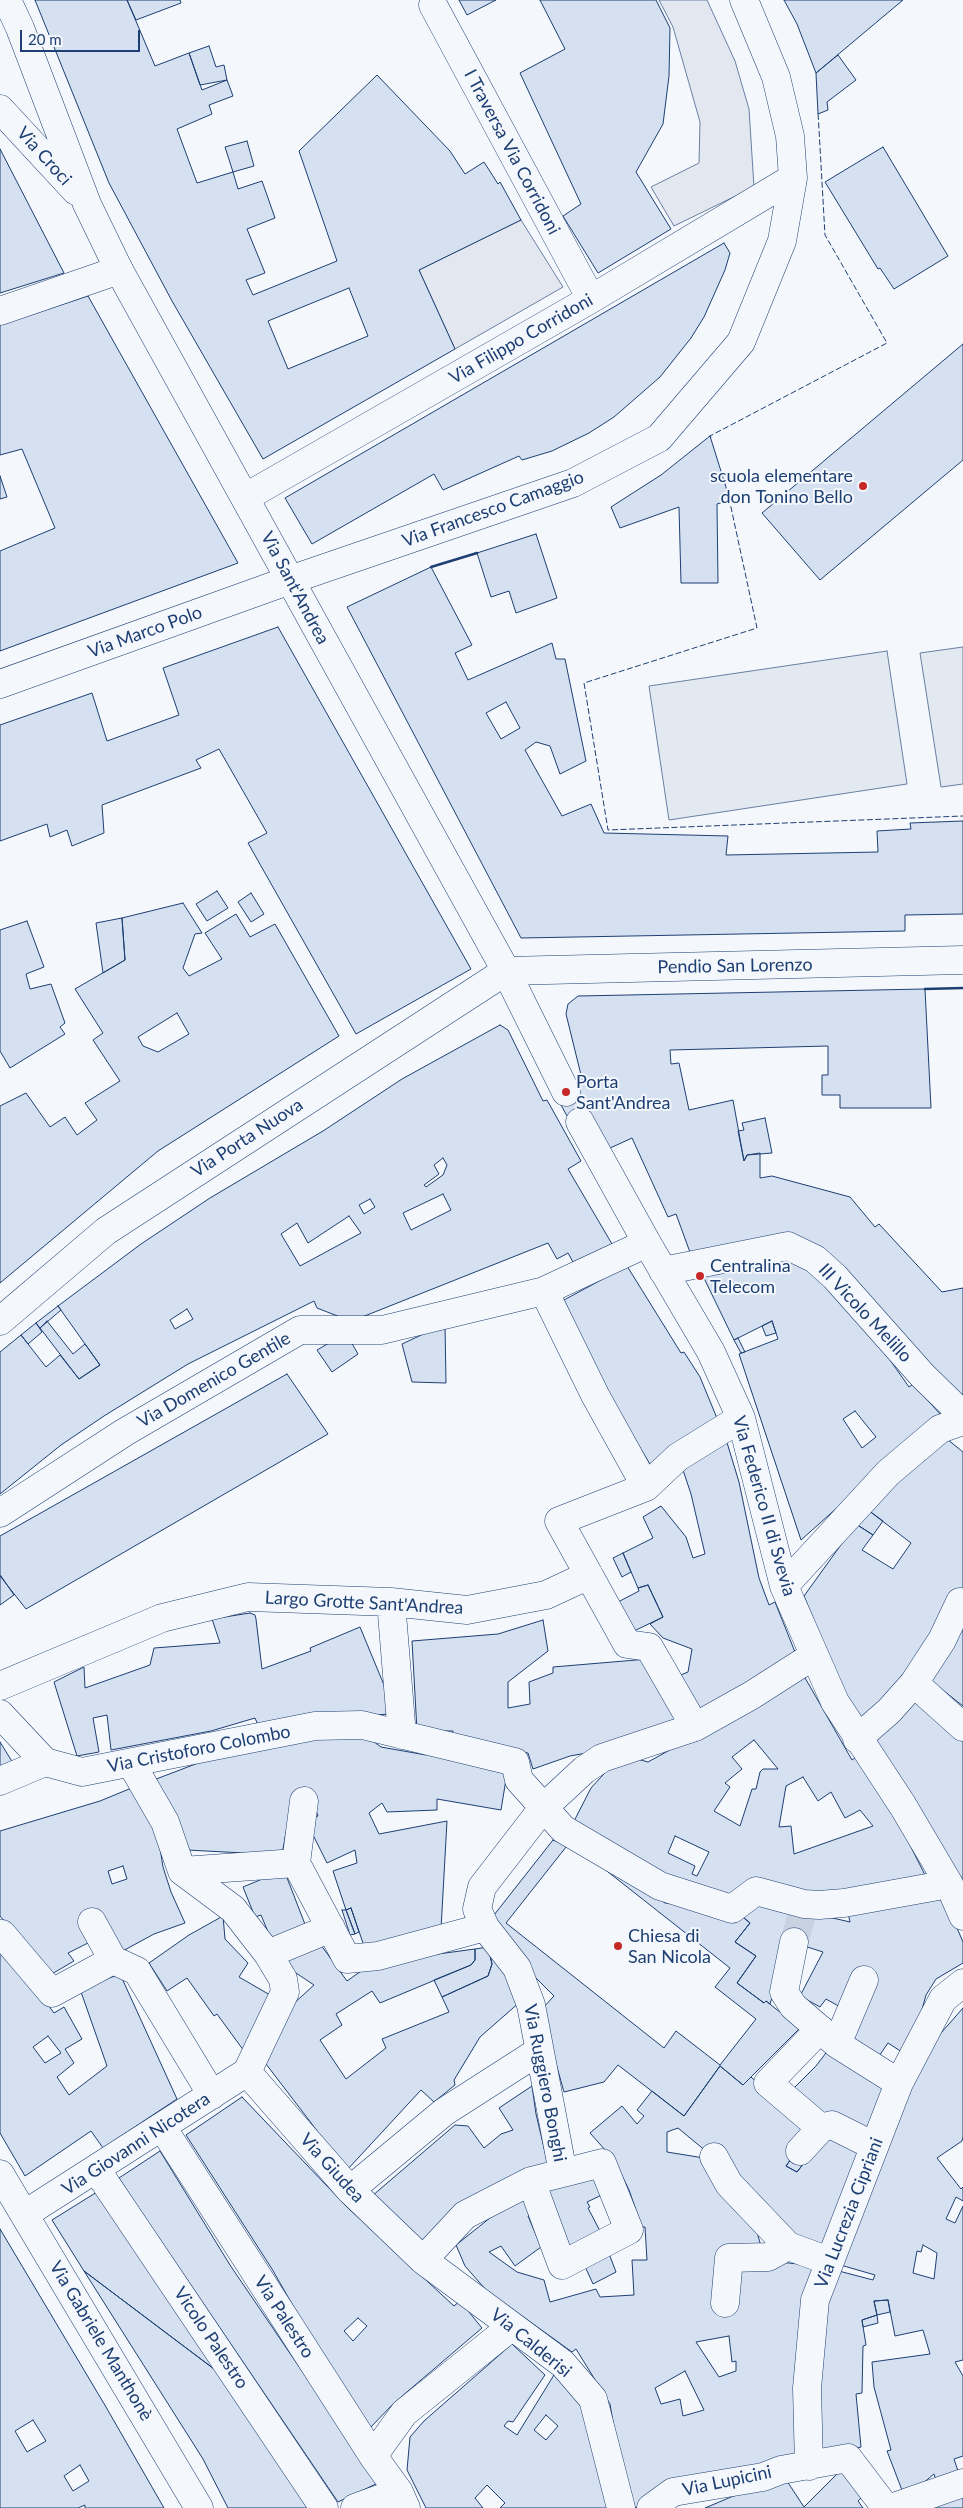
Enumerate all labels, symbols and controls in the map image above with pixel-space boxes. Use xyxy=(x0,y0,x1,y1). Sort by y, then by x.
scale bar xyxy=(22,20,142,52)
text: 20 m xyxy=(28,30,62,48)
street label: I Traversa Via Corridoni xyxy=(459,66,565,238)
street label: Via Croci xyxy=(12,122,76,190)
street label: Via Filippo Corridoni xyxy=(445,289,597,389)
place label: scuola elementare don Tonino Bello xyxy=(710,465,853,508)
street label: Via Francesco Camaggio xyxy=(399,466,587,552)
marker: scuola elementare don Tonino Bello xyxy=(857,480,869,492)
street label: Via Sant'Andrea xyxy=(256,528,334,648)
street label: Via Marco Polo xyxy=(85,601,205,663)
street label: Pendio San Lorenzo xyxy=(657,954,813,978)
place label: Porta Sant'Andrea xyxy=(576,1071,671,1114)
marker: Porta Sant'Andrea xyxy=(560,1086,572,1098)
street label: Via Porta Nuova xyxy=(187,1094,307,1182)
place label: Centralina Telecom xyxy=(710,1255,791,1298)
street label: III Vicolo Melillo xyxy=(814,1259,916,1367)
marker: Centralina Telecom xyxy=(694,1270,706,1282)
street label: Via Domenico Gentile xyxy=(134,1327,294,1433)
street label: Via Federico II di Svevia xyxy=(728,1413,800,1599)
street label: Largo Grotte Sant'Andrea xyxy=(264,1587,464,1619)
street label: Via Cristoforo Colombo xyxy=(106,1721,292,1777)
place label: Chiesa di San Nicola xyxy=(628,1925,711,1968)
marker: Chiesa di San Nicola xyxy=(612,1940,624,1952)
street label: Via Ruggiero Bonghi xyxy=(519,2002,571,2164)
street label: Via Giovanni Nicotera xyxy=(58,2088,214,2200)
street label: Via Giudea xyxy=(295,2129,369,2207)
street label: Via Lucrezia Cipriani xyxy=(810,2135,888,2291)
street label: Via Gabriele Manthonè xyxy=(45,2257,157,2425)
street label: Via Palestro xyxy=(249,2272,319,2362)
street label: Vicolo Palestro xyxy=(169,2283,253,2393)
street label: Via Calderisi xyxy=(486,2304,576,2382)
street label: Via Lupicini xyxy=(680,2461,774,2501)

